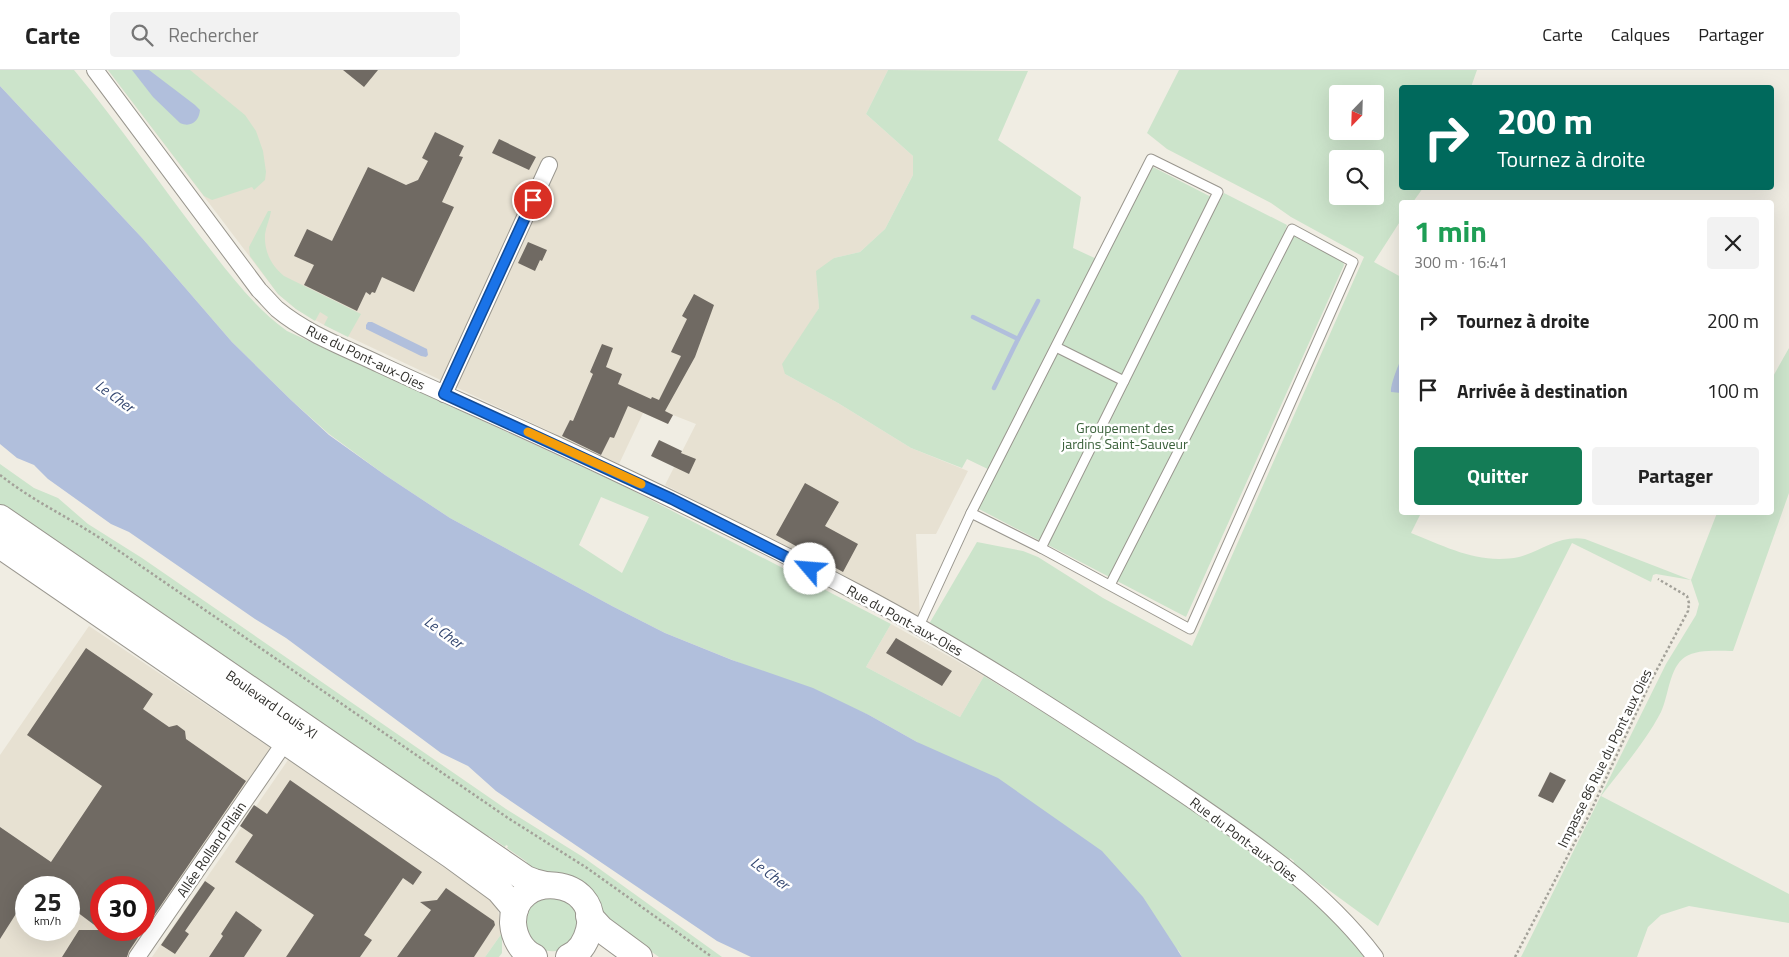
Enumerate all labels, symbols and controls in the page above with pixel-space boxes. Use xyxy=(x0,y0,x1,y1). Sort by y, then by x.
search box xyxy=(110,12,460,57)
text: Carte xyxy=(25,17,80,53)
text: Rechercher xyxy=(168,20,258,49)
icon: search xyxy=(128,21,156,49)
text: Carte xyxy=(1542,21,1583,48)
text: Calques xyxy=(1611,21,1670,48)
text: Partager xyxy=(1698,21,1764,48)
north arrow xyxy=(1329,85,1384,140)
map controls xyxy=(1329,85,1384,205)
text: 200 m xyxy=(1497,94,1593,148)
icon: right xyxy=(1414,105,1479,170)
text: Tournez à droite xyxy=(1497,142,1645,176)
button: search xyxy=(1329,150,1384,205)
pin xyxy=(512,179,554,221)
icon: arrive xyxy=(519,186,547,214)
text: 1 min xyxy=(1414,208,1487,254)
button: close xyxy=(1707,217,1759,269)
text: 300 m · 16:41 xyxy=(1414,250,1508,274)
icon: right xyxy=(1414,306,1442,334)
text: Tournez à droite xyxy=(1457,306,1589,335)
text: 200 m xyxy=(1707,306,1759,335)
street label: Rue du Pont-aux-Oies xyxy=(303,319,429,395)
water label: Le Cher xyxy=(91,374,141,419)
icon: arrive xyxy=(1414,376,1442,404)
text: Arrivée à destination xyxy=(1457,376,1628,405)
text: 100 m xyxy=(1707,376,1759,405)
park label: Groupement des jardins Saint-Sauveur xyxy=(1061,417,1188,454)
button: Quitter xyxy=(1414,447,1582,505)
button: Partager xyxy=(1592,447,1759,505)
position arrow xyxy=(783,542,835,594)
street label: Rue du Pont-aux-Oies xyxy=(843,579,967,661)
water label: Le Cher xyxy=(420,610,470,655)
street label: Boulevard Louis XI xyxy=(222,664,322,744)
street label: Impasse 86 Rue du Pont aux Oies xyxy=(1552,665,1656,851)
street label: Rue du Pont-aux-Oies xyxy=(1186,791,1302,887)
street label: Allée Rolland Pilain xyxy=(171,797,251,901)
water label: Le Cher xyxy=(746,851,796,897)
speed limit sign: 30 xyxy=(90,876,155,941)
text: 25 xyxy=(33,883,62,921)
text: km/h xyxy=(34,911,61,930)

